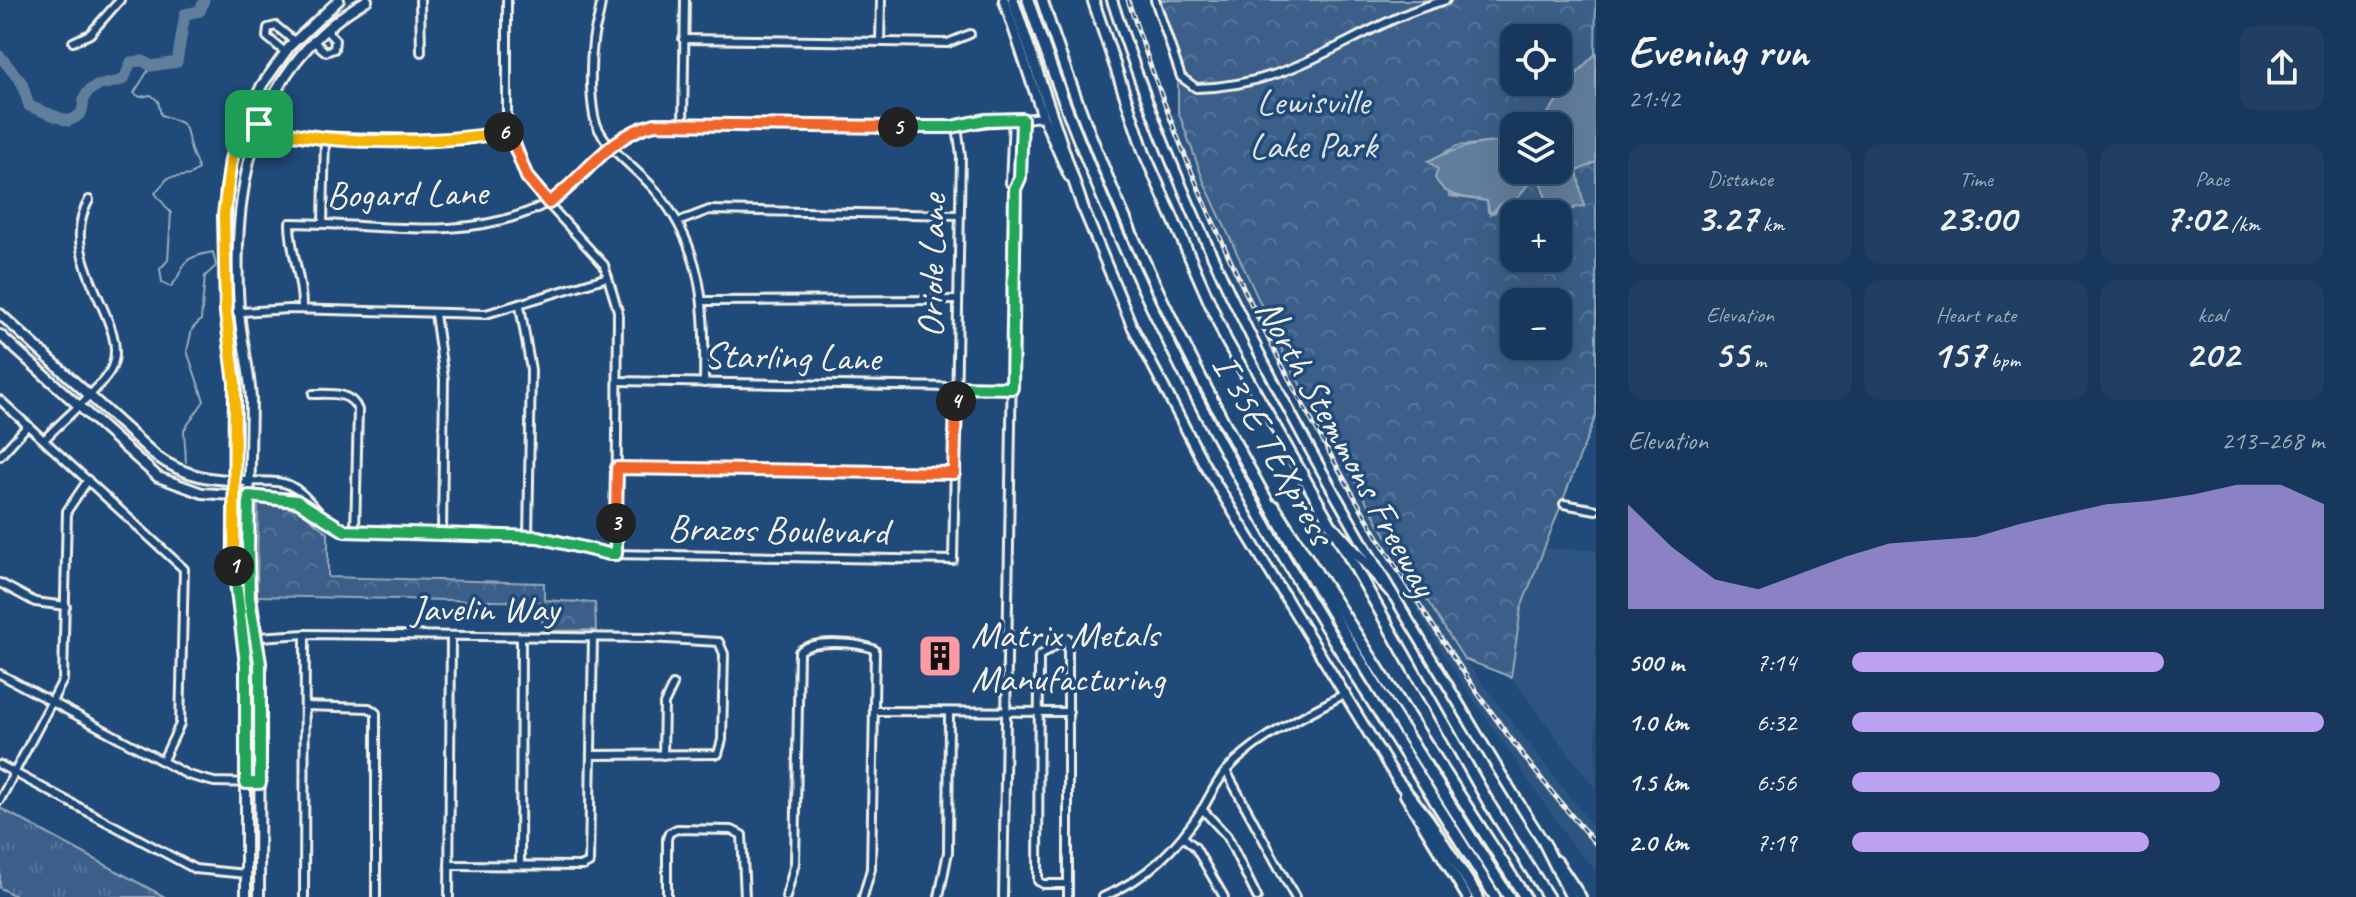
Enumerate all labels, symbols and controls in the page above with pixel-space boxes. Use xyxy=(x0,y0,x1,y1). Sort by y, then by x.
map controls xyxy=(1500,24,1572,360)
button: locate xyxy=(1500,24,1572,96)
text: Evening run xyxy=(1628,24,1808,79)
button: share xyxy=(2240,26,2324,110)
park label: Lewisville Lake Park xyxy=(1249,78,1380,169)
text: 21:42 xyxy=(1628,82,1680,115)
pin xyxy=(225,90,293,158)
icon: arrive xyxy=(237,102,281,146)
pin: 5 xyxy=(878,107,918,147)
pin: 6 xyxy=(484,112,524,152)
button: layers xyxy=(1500,112,1572,184)
text: 5 xyxy=(893,113,903,141)
text: 6 xyxy=(499,118,509,146)
text: Distance xyxy=(1707,165,1773,193)
text: Time xyxy=(1959,165,1993,193)
text: Pace xyxy=(2195,165,2229,193)
street label: Bogard Lane xyxy=(326,169,491,218)
street label: Oriole Lane xyxy=(907,191,956,338)
text: 3.27 xyxy=(1696,193,1757,243)
text: 23:00 xyxy=(1936,193,2016,243)
text: 7:02 xyxy=(2164,193,2226,243)
button: + xyxy=(1500,200,1572,272)
text: km xyxy=(1757,210,1784,238)
text: /km xyxy=(2226,210,2260,238)
button: − xyxy=(1500,288,1572,360)
street label: North Stemmons Freeway xyxy=(1245,290,1449,607)
text: Elevation xyxy=(1706,301,1774,329)
text: Heart rate xyxy=(1936,301,2016,329)
text: kcal xyxy=(2197,301,2227,329)
text: 55 xyxy=(1714,329,1749,379)
text: 157 xyxy=(1932,329,1985,379)
text: 202 xyxy=(2185,329,2239,379)
street label: Starling Lane xyxy=(703,331,883,382)
street label: I 35E TEXpress xyxy=(1202,346,1347,556)
text: m xyxy=(1749,346,1766,374)
text: bpm xyxy=(1985,346,2020,374)
pin: 4 xyxy=(936,381,976,421)
text: 4 xyxy=(951,387,961,415)
text: Elevation xyxy=(1628,424,1708,457)
text: 213–268 m xyxy=(2221,424,2324,457)
pin: 3 xyxy=(596,503,636,543)
street label: Brazos Boulevard xyxy=(667,504,895,555)
text: 3 xyxy=(611,509,621,537)
pin: 1 xyxy=(214,546,254,586)
text: 1 xyxy=(229,552,239,580)
street label: Javelin Way xyxy=(409,585,562,632)
place label: Matrix Metals Manufacturing xyxy=(971,611,1166,702)
building icon: Matrix Metals Manufacturing xyxy=(916,632,964,680)
text: 500 m xyxy=(1628,646,1684,679)
text: 7:14 xyxy=(1756,646,1796,679)
text: 1.0 km xyxy=(1628,706,1688,739)
text: 6:32 xyxy=(1756,706,1796,739)
text: 1.5 km xyxy=(1628,766,1688,799)
text: 6:56 xyxy=(1756,766,1796,799)
text: 2.0 km xyxy=(1628,826,1688,859)
text: 7:19 xyxy=(1756,826,1796,859)

